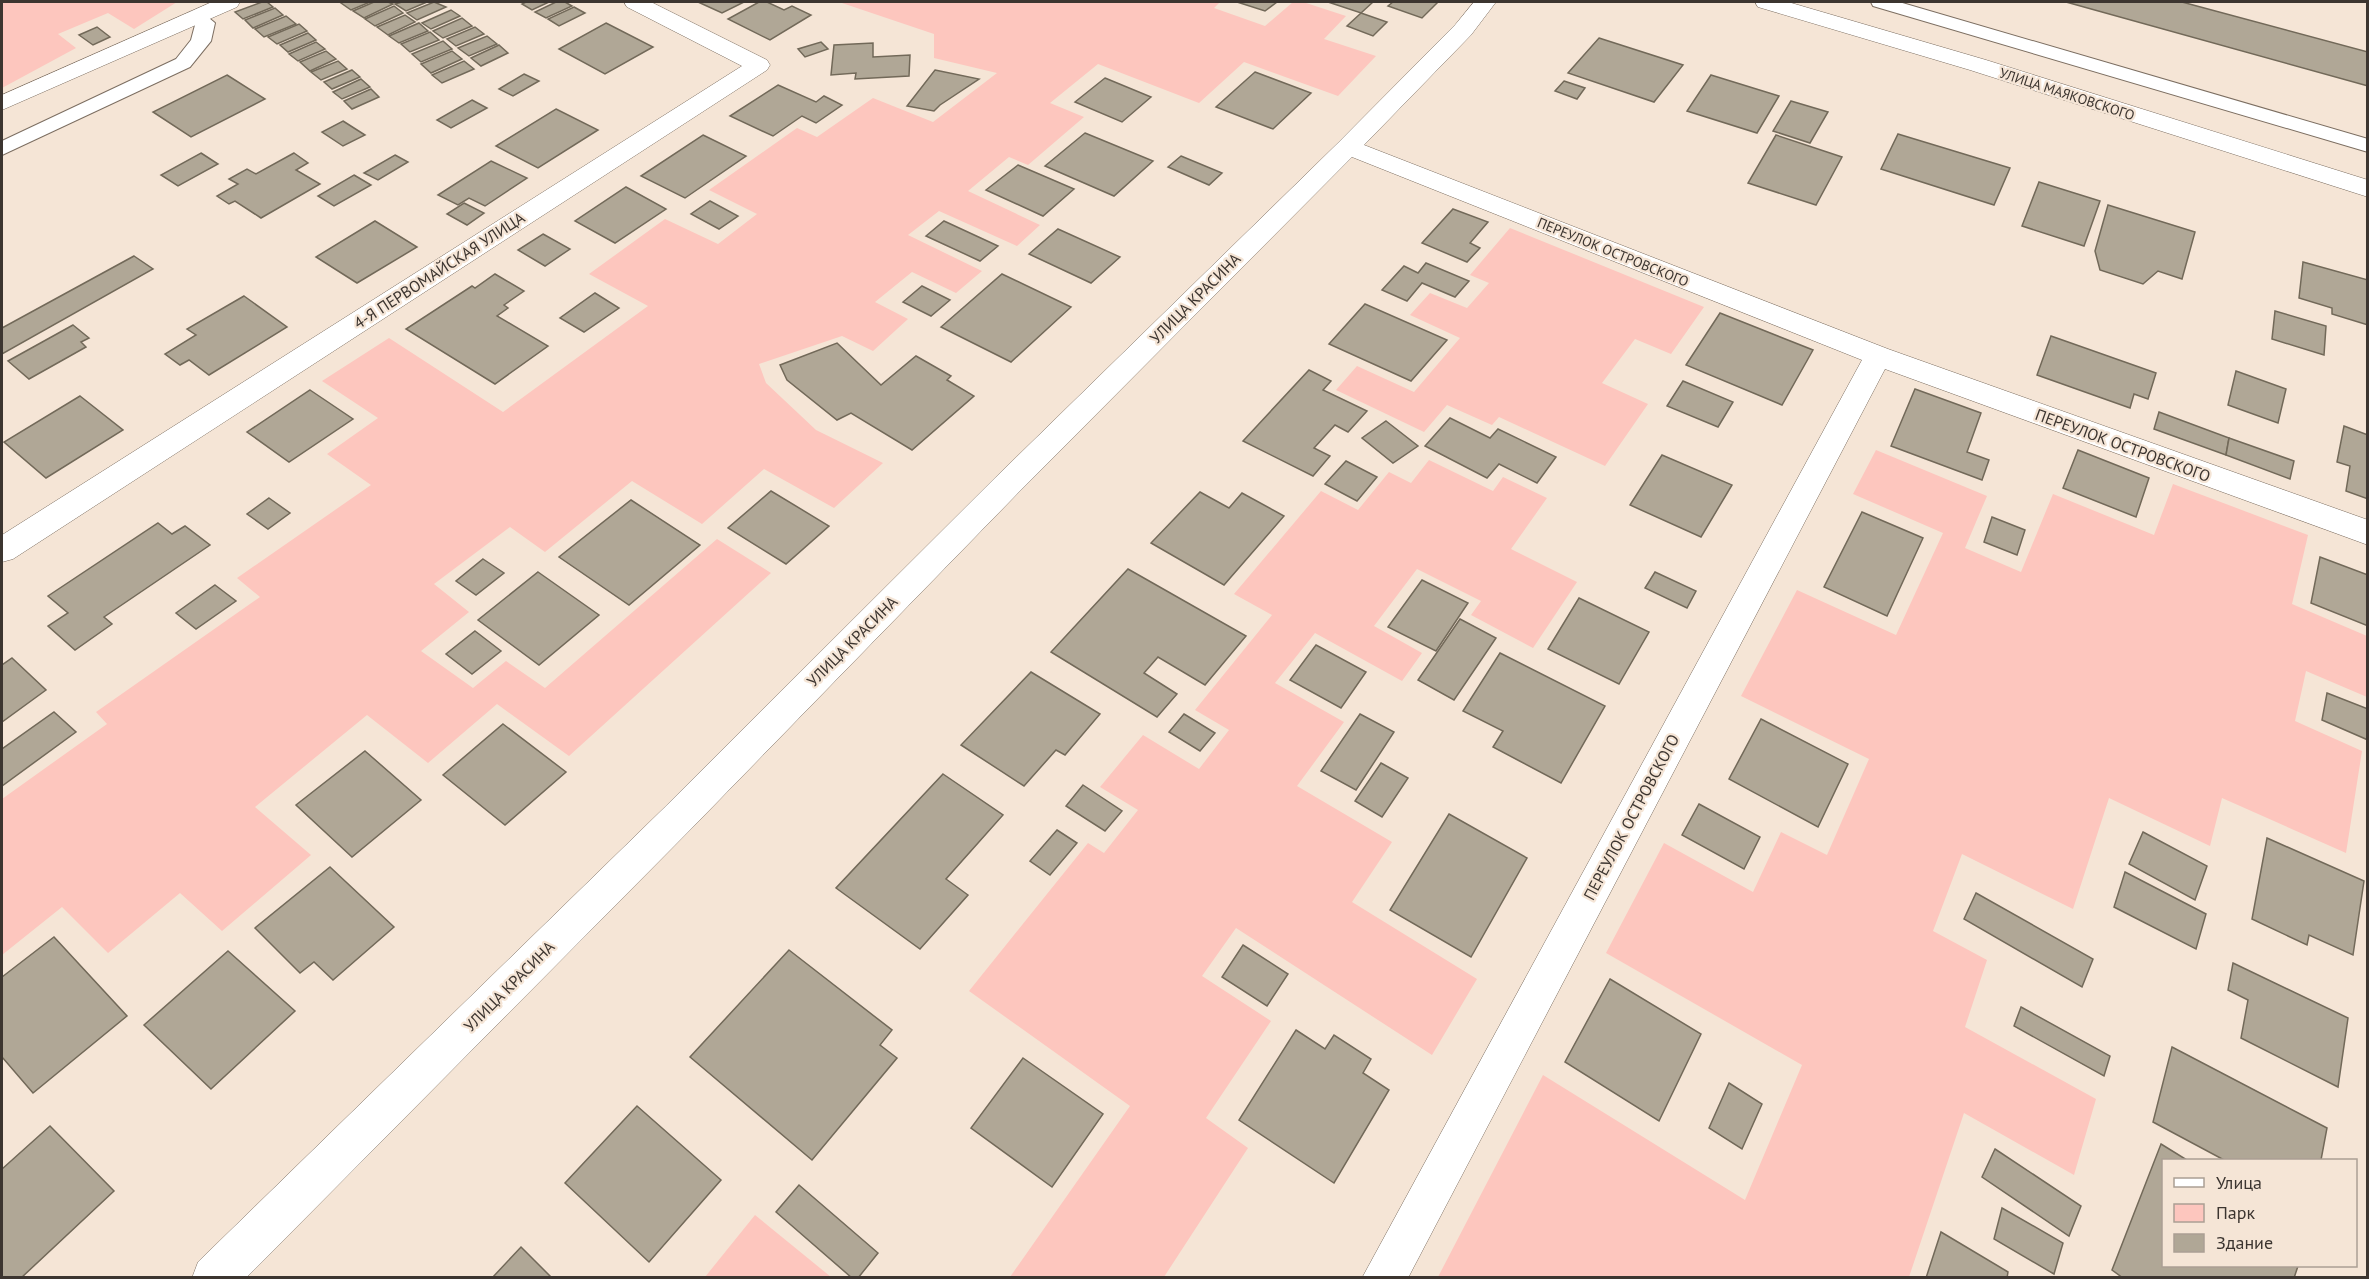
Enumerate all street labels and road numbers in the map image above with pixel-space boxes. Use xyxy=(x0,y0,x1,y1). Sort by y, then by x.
street label: УЛИЦА МАЯКОВСКОГО xyxy=(1997,64,2137,124)
street label: 4-Я ПЕРВОМАЙСКАЯ УЛИЦА xyxy=(350,207,529,333)
street label: ПЕРЕУЛОК ОСТРОВСКОГО xyxy=(1535,213,1691,291)
street label: УЛИЦА КРАСИНА xyxy=(1145,248,1245,348)
street label: ПЕРЕУЛОК ОСТРОВСКОГО xyxy=(2033,404,2213,486)
street label: УЛИЦА КРАСИНА xyxy=(802,591,902,691)
street label: ПЕРЕУЛОК ОСТРОВСКОГО xyxy=(1579,731,1683,903)
street label: УЛИЦА КРАСИНА xyxy=(459,936,559,1036)

